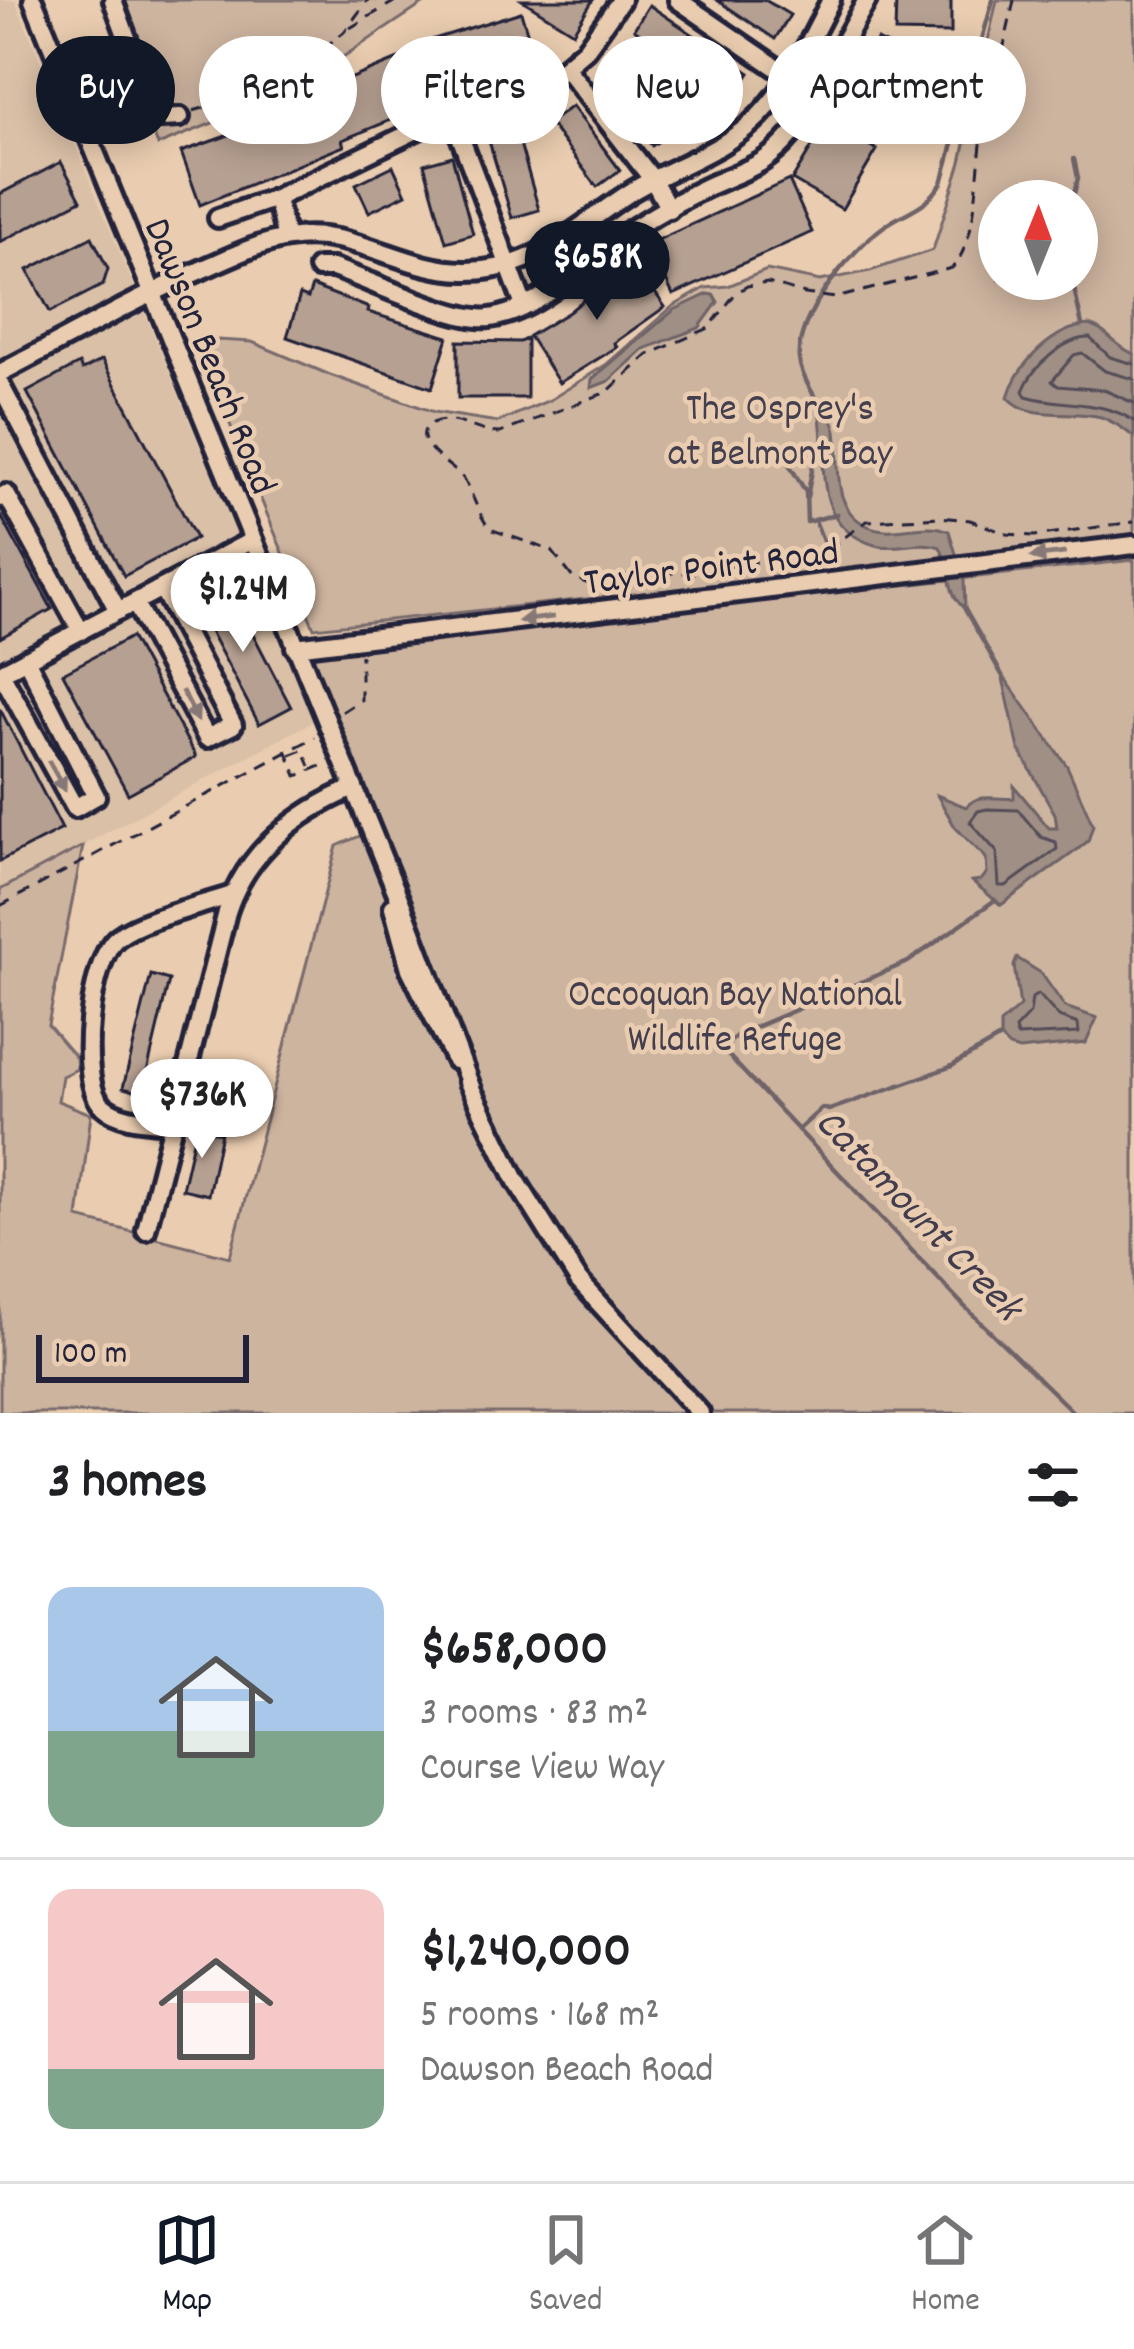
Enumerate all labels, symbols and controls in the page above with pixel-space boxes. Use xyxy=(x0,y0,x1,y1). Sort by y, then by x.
chip: Buy xyxy=(36,36,175,144)
chip: Rent xyxy=(199,36,357,144)
chip: Filters xyxy=(381,36,569,144)
chip: New xyxy=(593,36,743,144)
chip: Apartment xyxy=(767,36,1026,144)
north arrow xyxy=(978,180,1098,300)
map controls xyxy=(978,180,1098,300)
street label: Dawson Beach Road xyxy=(126,211,287,504)
pin: $658K xyxy=(513,221,681,323)
text: $658K xyxy=(552,232,642,287)
park label: The Osprey's at Belmont Bay xyxy=(668,384,894,484)
street label: Taylor Point Road xyxy=(581,528,842,613)
one-way arrow xyxy=(1029,546,1067,565)
pin: $1.24M xyxy=(145,553,341,655)
text: $1.24M xyxy=(198,564,288,619)
one-way arrow xyxy=(517,609,554,628)
one-way arrow xyxy=(179,688,200,723)
one-way arrow xyxy=(46,758,67,793)
park label: Occoquan Bay National Wildlife Refuge xyxy=(568,970,902,1070)
pin: $736K xyxy=(118,1059,286,1161)
text: $736K xyxy=(157,1070,247,1125)
water label: Catamount Creek xyxy=(798,1097,1036,1340)
scale bar xyxy=(36,1329,249,1382)
text: 100 m xyxy=(54,1332,127,1379)
text: 3 homes xyxy=(48,1449,207,1521)
icon: filters xyxy=(1020,1452,1086,1518)
text: $658,000 xyxy=(420,1616,608,1688)
icon: home xyxy=(144,1635,288,1779)
text: 3 rooms · 83 m² xyxy=(420,1688,648,1743)
text: Course View Way xyxy=(420,1743,664,1798)
text: $1,240,000 xyxy=(420,1918,631,1990)
icon: home xyxy=(144,1937,288,2081)
text: 5 rooms · 168 m² xyxy=(420,1990,659,2045)
text: Dawson Beach Road xyxy=(420,2045,714,2100)
tab: Map xyxy=(154,2207,220,2326)
tab: Saved xyxy=(529,2207,603,2326)
tab: Home xyxy=(911,2207,980,2326)

